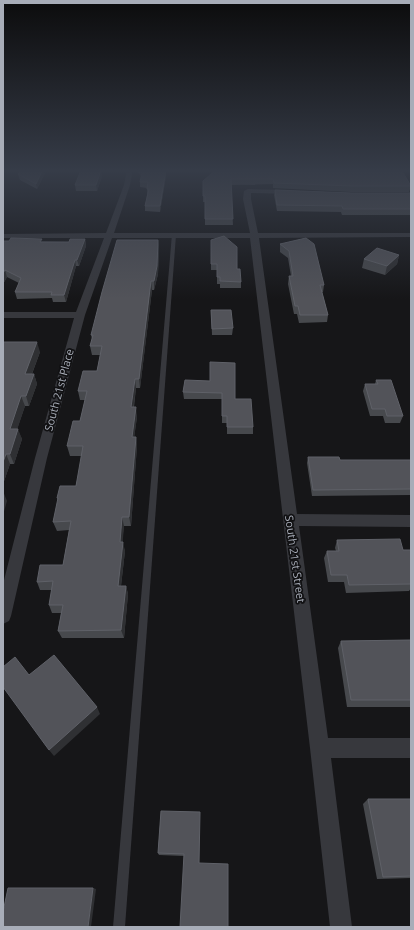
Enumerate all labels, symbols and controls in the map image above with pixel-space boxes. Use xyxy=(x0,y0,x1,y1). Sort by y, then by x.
street label: South 21st Place xyxy=(40,347,77,433)
street label: South 21st Street xyxy=(282,514,309,604)

